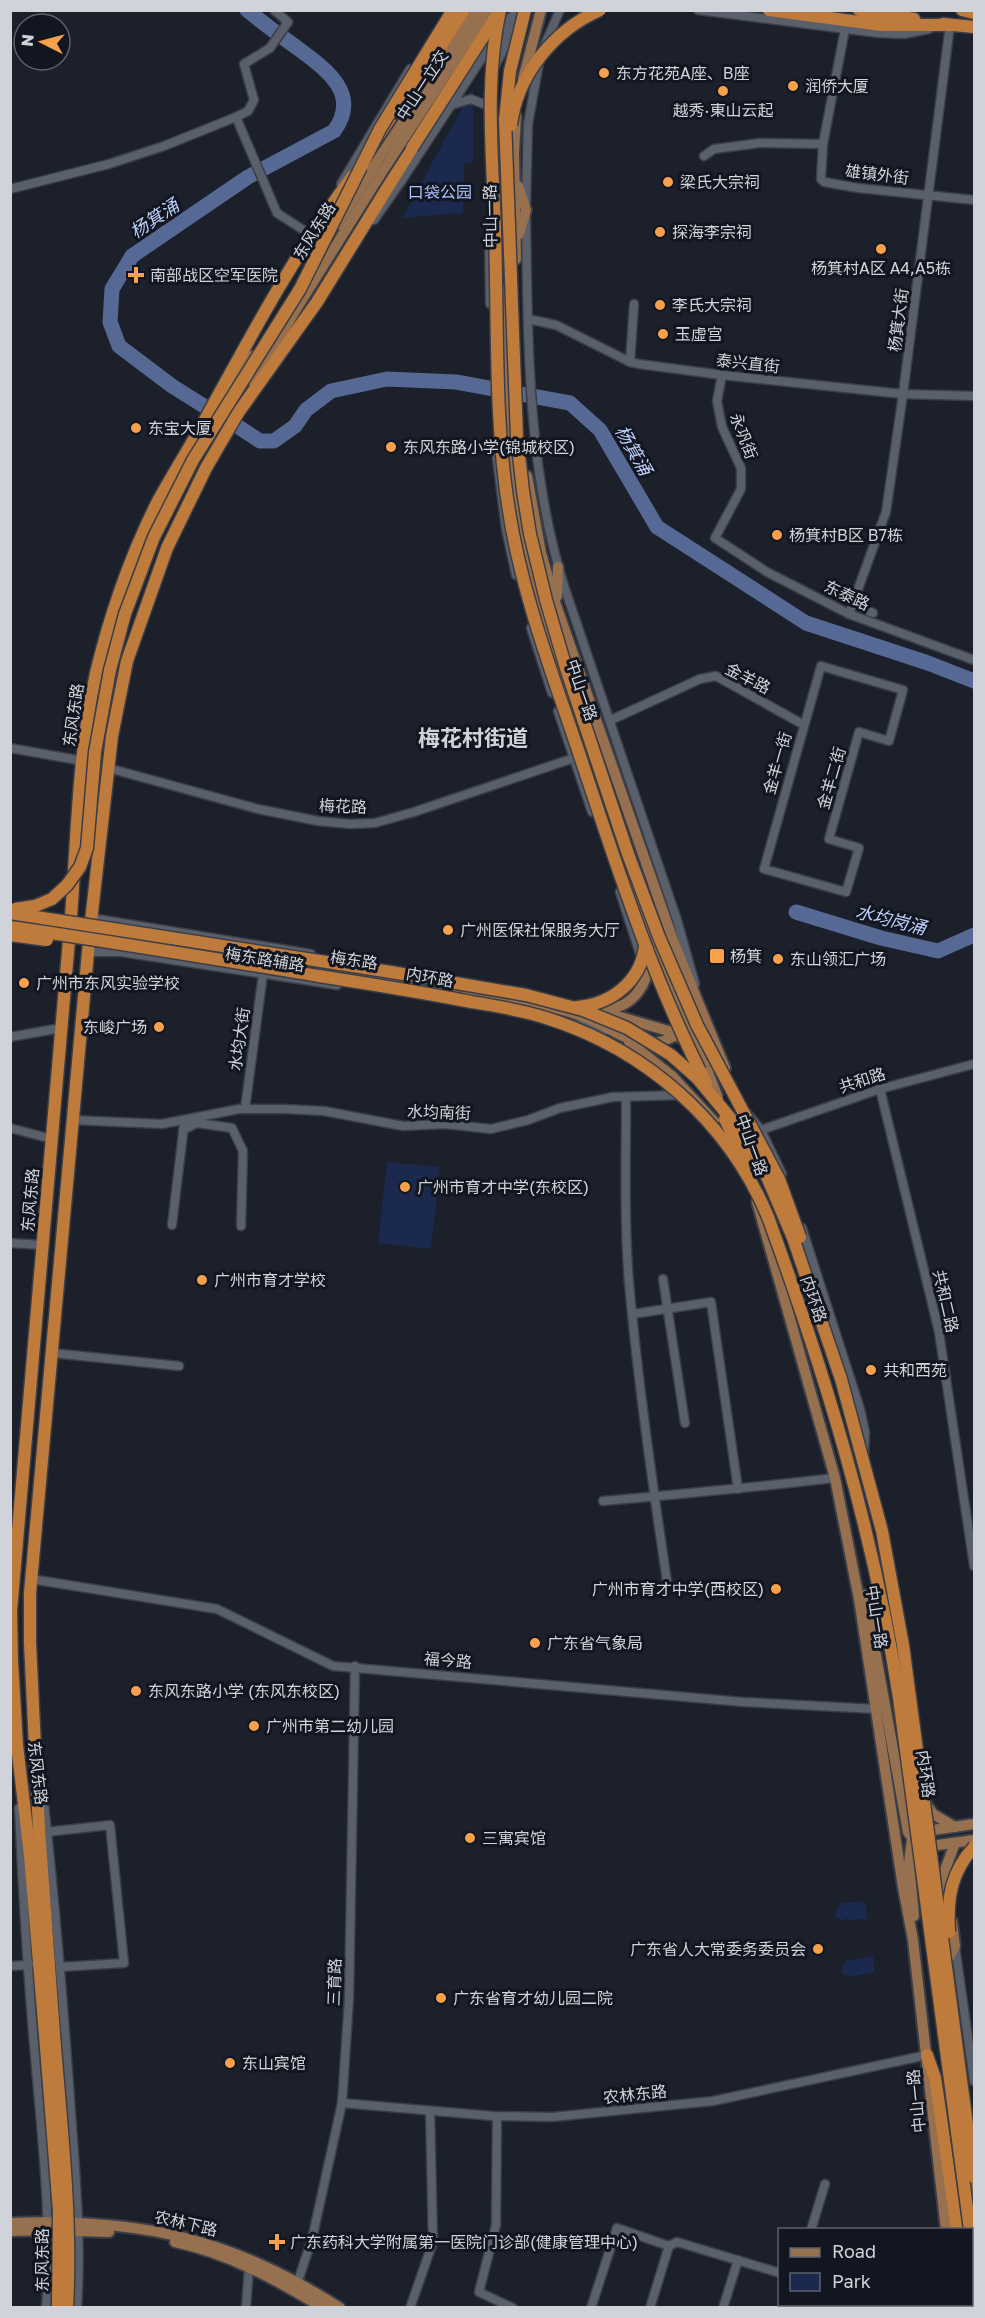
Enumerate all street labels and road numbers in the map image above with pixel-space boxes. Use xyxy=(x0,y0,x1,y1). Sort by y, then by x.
street label: 中山一立交 xyxy=(392,46,452,124)
street label: 雄镇外街 xyxy=(844,160,910,188)
street label: 中山一路 xyxy=(479,184,501,248)
street label: 东风东路 xyxy=(289,199,339,263)
street label: 杨箕大街 xyxy=(884,287,912,353)
street label: 泰兴直街 xyxy=(715,350,781,376)
street label: 永巩街 xyxy=(726,410,762,462)
street label: 东泰路 xyxy=(821,576,873,614)
street label: 中山一路 xyxy=(562,656,602,724)
street label: 金羊路 xyxy=(722,658,774,698)
street label: 东风东路 xyxy=(59,682,87,748)
street label: 金羊一街 xyxy=(759,729,795,797)
street label: 金羊二街 xyxy=(813,744,849,812)
street label: 梅花路 xyxy=(319,795,367,817)
street label: 梅东路辅路 xyxy=(224,943,306,975)
street label: 梅东路 xyxy=(329,947,379,973)
street label: 内环路 xyxy=(405,963,455,991)
street label: 水均大街 xyxy=(225,1006,253,1072)
street label: 共和路 xyxy=(836,1063,888,1097)
street label: 水均南街 xyxy=(407,1101,471,1123)
street label: 中山一路 xyxy=(732,1112,772,1178)
street label: 东风东路 xyxy=(17,1167,43,1233)
street label: 共和二路 xyxy=(929,1268,963,1334)
street label: 内环路 xyxy=(797,1273,831,1325)
street label: 中山一路 xyxy=(862,1584,892,1650)
street label: 福今路 xyxy=(423,1648,473,1672)
street label: 东风东路 xyxy=(24,1740,52,1806)
street label: 内环路 xyxy=(913,1749,939,1799)
street label: 三育路 xyxy=(323,1958,345,2006)
street label: 中山一路 xyxy=(903,2068,929,2134)
street label: 农林东路 xyxy=(602,2081,668,2107)
street label: 农林下路 xyxy=(153,2206,219,2240)
street label: 东风东路 xyxy=(32,2228,52,2292)

